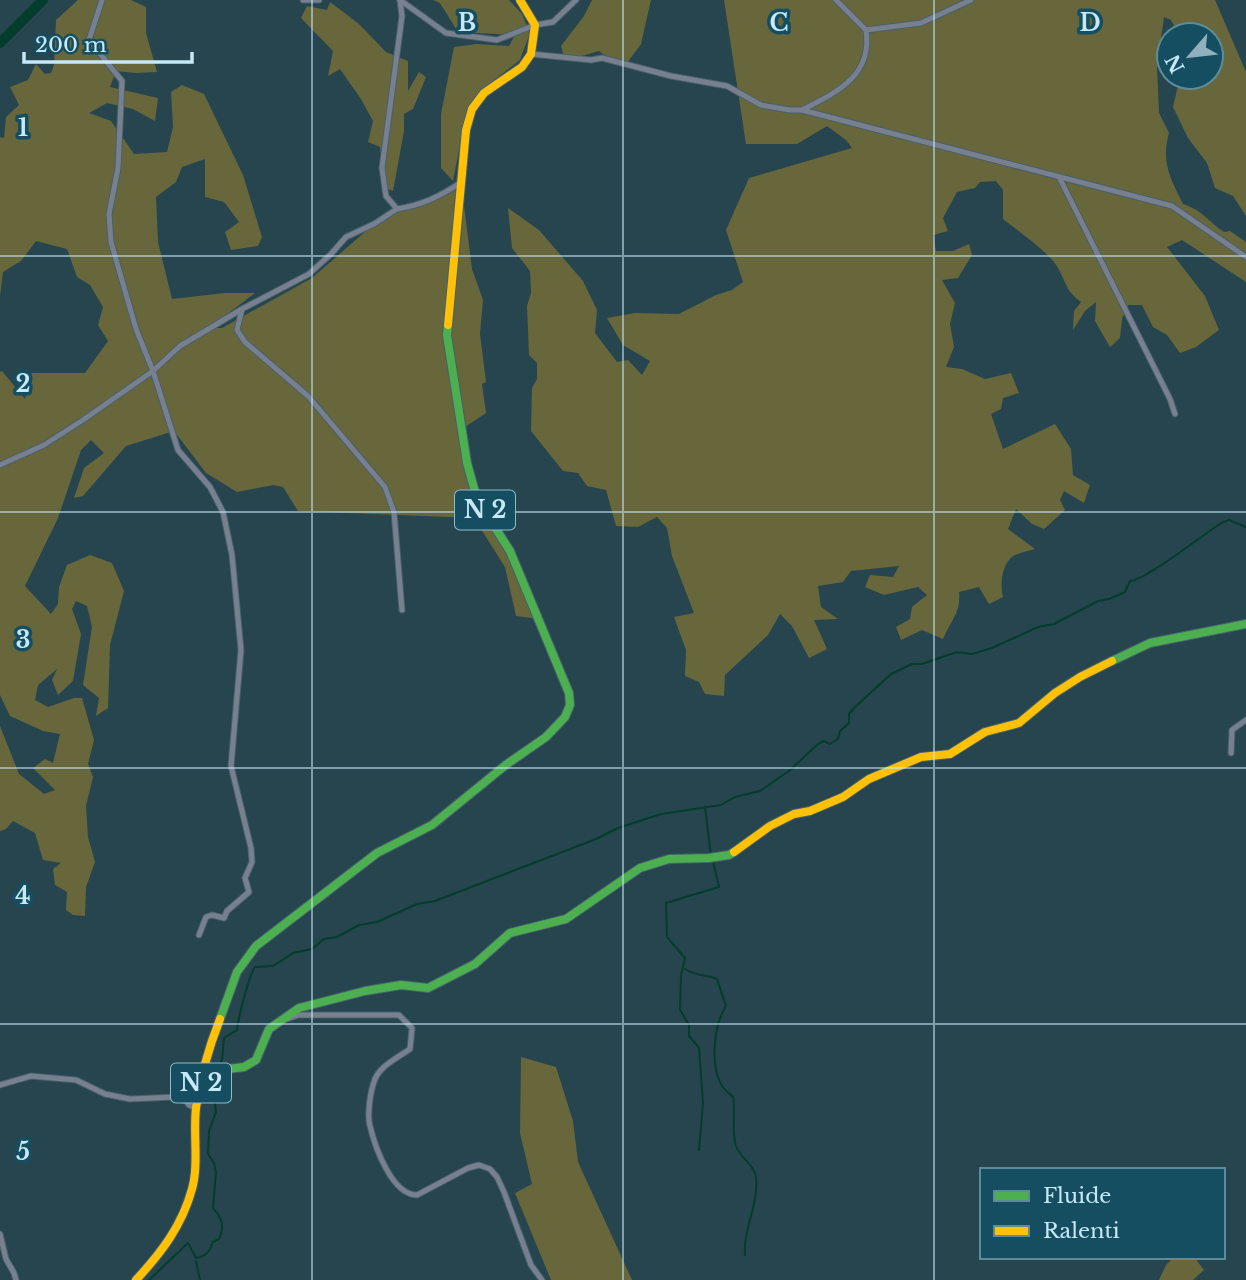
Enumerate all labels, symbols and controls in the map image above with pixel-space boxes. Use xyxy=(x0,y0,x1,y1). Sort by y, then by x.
text: B xyxy=(458,9,476,37)
text: C xyxy=(770,9,788,37)
text: D xyxy=(1079,9,1101,37)
scale bar xyxy=(24,21,192,65)
north arrow xyxy=(1155,21,1225,91)
text: 200 m xyxy=(35,32,107,58)
text: N xyxy=(1161,50,1190,77)
text: 1 xyxy=(18,114,28,142)
text: 2 xyxy=(16,370,30,398)
road number: N 2 xyxy=(455,490,515,530)
text: 3 xyxy=(16,626,30,654)
text: 4 xyxy=(15,882,31,910)
road number: N 2 xyxy=(171,1064,231,1102)
text: 5 xyxy=(16,1138,30,1166)
legend xyxy=(980,1168,1225,1259)
text: Fluide xyxy=(1043,1183,1111,1209)
text: Ralenti xyxy=(1043,1218,1120,1244)

